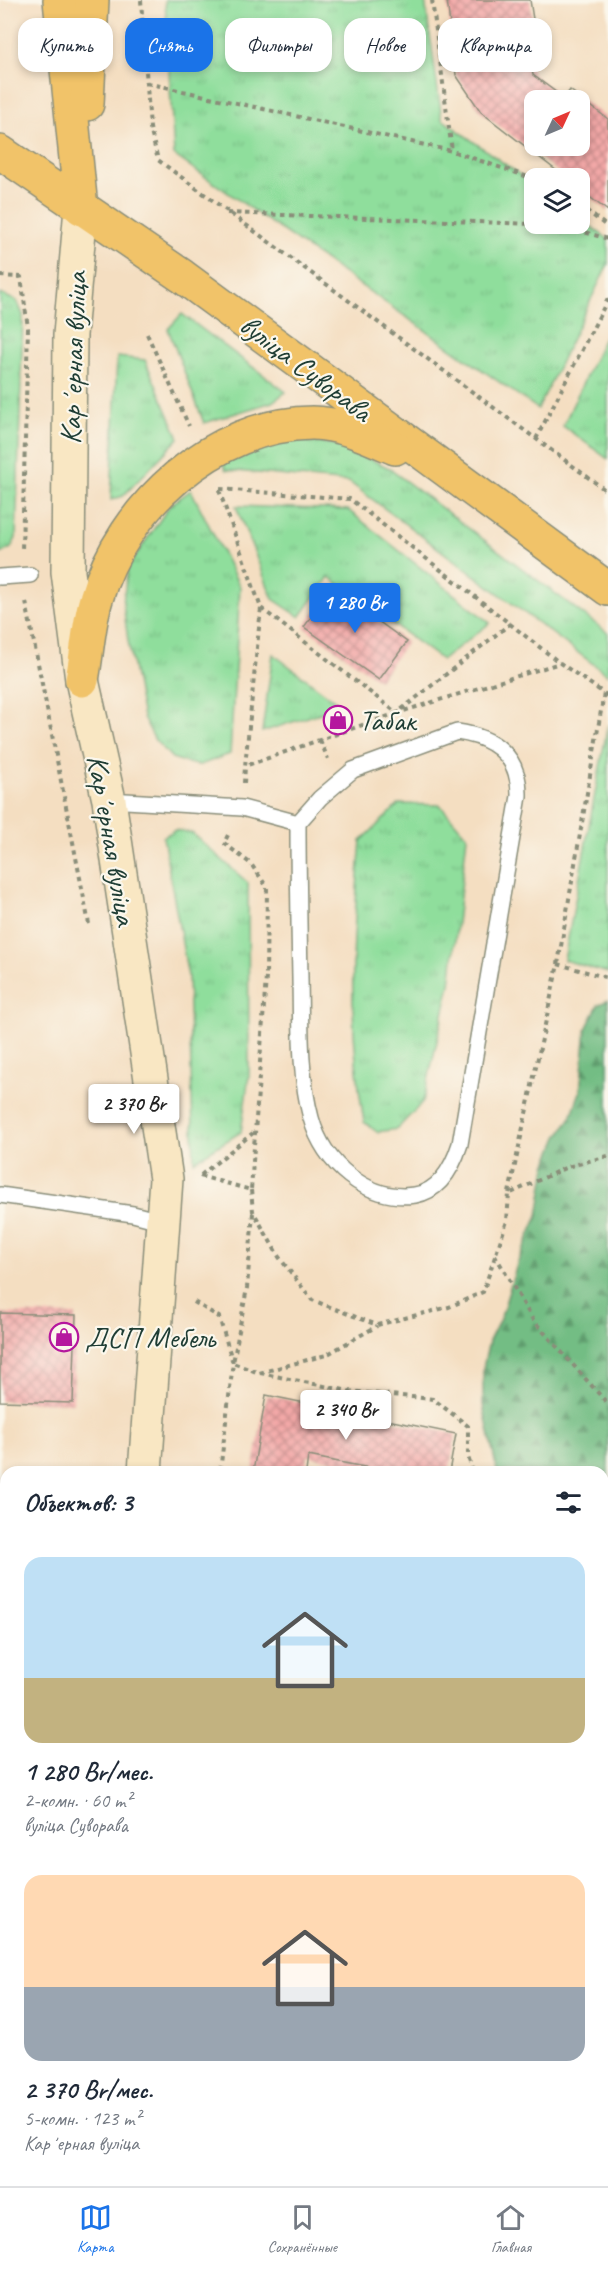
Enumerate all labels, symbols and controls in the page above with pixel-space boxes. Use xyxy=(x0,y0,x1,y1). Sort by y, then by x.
chip: Купить xyxy=(18,18,113,72)
chip: Снять xyxy=(125,18,213,72)
chip: Фильтры xyxy=(225,18,332,72)
chip: Новое xyxy=(344,18,426,72)
chip: Квартира xyxy=(438,18,552,72)
north arrow xyxy=(524,90,590,156)
map controls xyxy=(524,90,590,234)
button: layers xyxy=(524,168,590,234)
street label: Карʼерная вуліца xyxy=(51,269,95,445)
street label: вуліца Суворава xyxy=(232,306,381,431)
pin: 1 280 Br xyxy=(293,583,417,634)
text: 1 280 Br xyxy=(323,590,387,615)
place label: Табак xyxy=(359,701,417,739)
shop icon: Табак xyxy=(322,704,354,736)
street label: Карʼерная вуліца xyxy=(78,752,146,930)
pin: 2 370 Br xyxy=(72,1084,196,1135)
text: 2 370 Br xyxy=(102,1091,166,1116)
place label: ДСП Мебель xyxy=(85,1318,217,1356)
shop icon: ДСП Мебель xyxy=(48,1321,80,1353)
pin: 2 340 Br xyxy=(284,1390,408,1441)
text: 2 340 Br xyxy=(314,1397,378,1422)
text: Объектов: 3 xyxy=(24,1486,133,1519)
icon: filters xyxy=(552,1486,585,1519)
icon: home xyxy=(251,1596,359,1704)
text: 1 280 Br/мес. xyxy=(24,1755,153,1788)
text: 2-комн. · 60 m² xyxy=(24,1788,132,1813)
text: вуліца Суворава xyxy=(24,1813,128,1838)
icon: home xyxy=(251,1914,359,2022)
text: 2 370 Br/мес. xyxy=(24,2073,153,2106)
text: 5-комн. · 123 m² xyxy=(24,2106,141,2131)
text: Карʼерная вуліца xyxy=(24,2131,139,2156)
tab: Карта xyxy=(77,2201,114,2257)
tab: Сохранённые xyxy=(267,2201,337,2257)
tab: Главная xyxy=(491,2201,531,2257)

